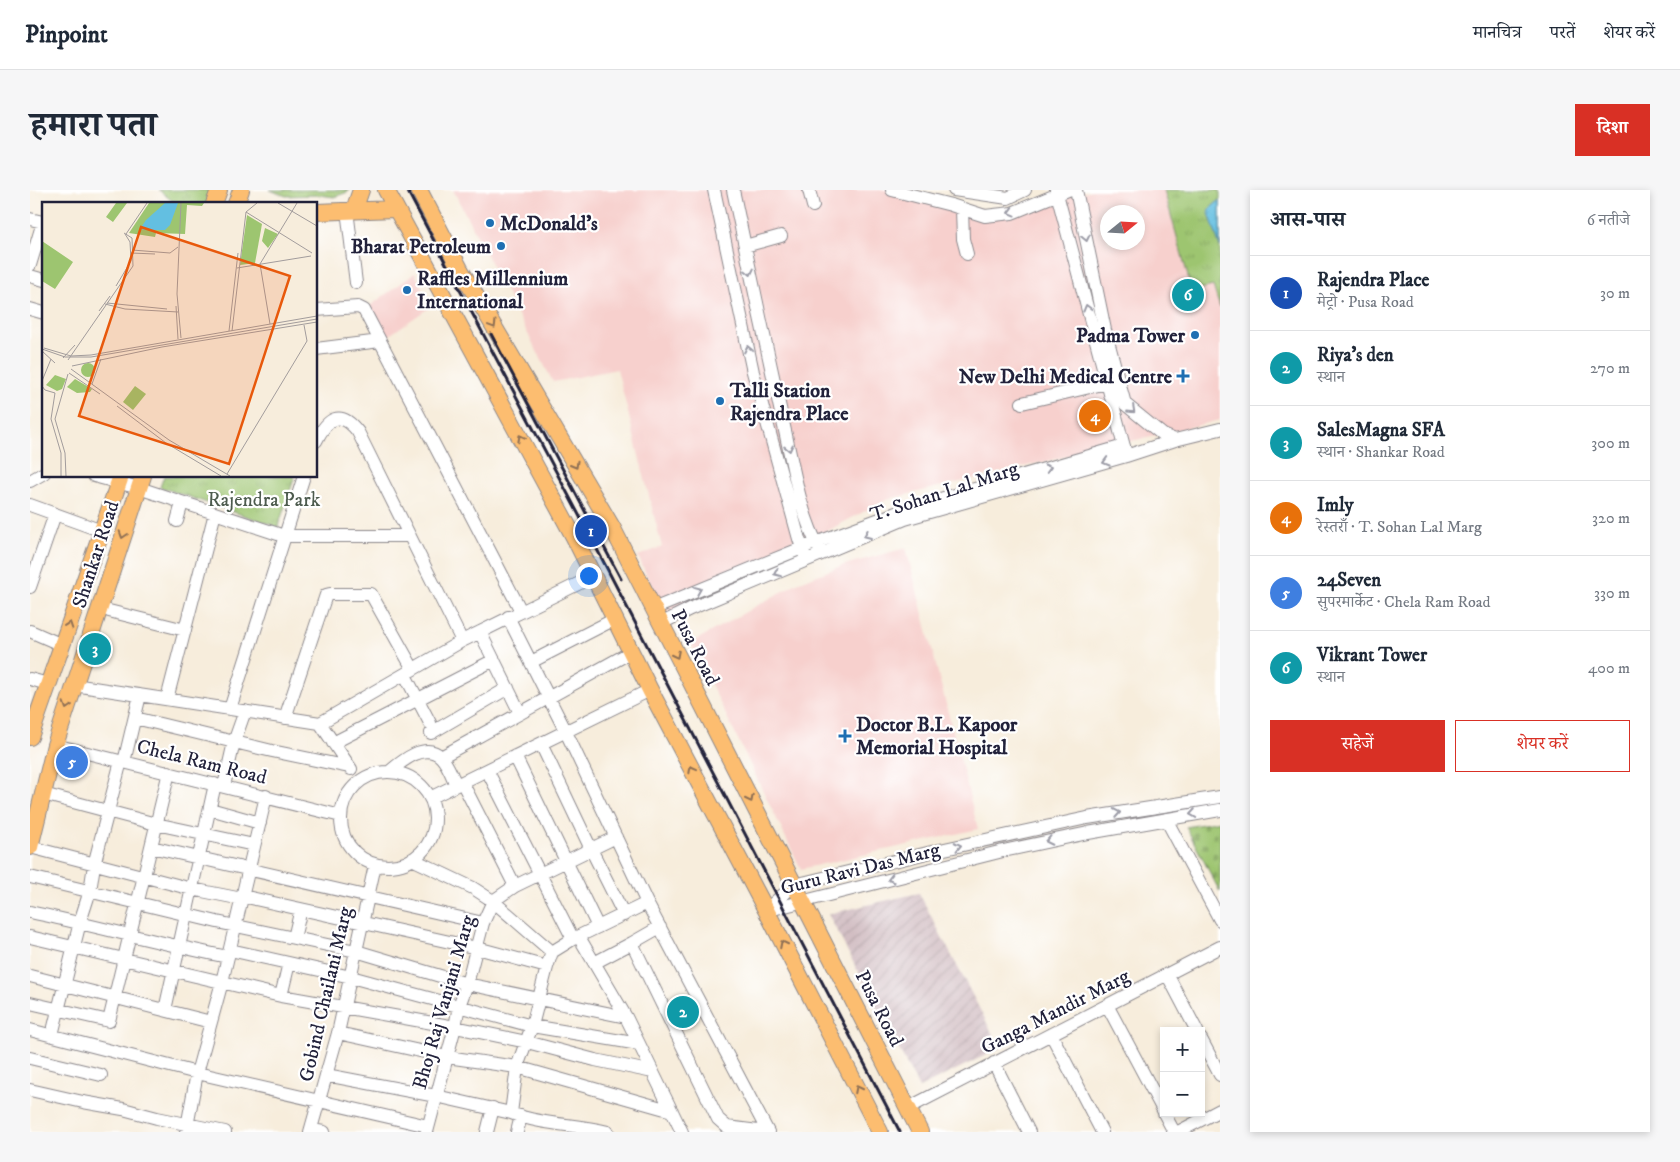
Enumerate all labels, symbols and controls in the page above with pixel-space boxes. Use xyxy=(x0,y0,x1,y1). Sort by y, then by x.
text: Pinpoint xyxy=(25,20,108,50)
text: मानचित्र xyxy=(1473,22,1522,44)
text: परतें xyxy=(1550,22,1575,44)
text: शेयर करें xyxy=(1603,22,1655,44)
text: हमारा पता xyxy=(30,104,157,148)
button: दिशा xyxy=(1575,104,1650,156)
inset map xyxy=(42,202,318,478)
north arrow xyxy=(1100,205,1145,250)
one-way arrow xyxy=(1007,206,1016,217)
text: आस-पास xyxy=(1270,207,1345,233)
text: 6 नतीजे xyxy=(1587,210,1630,230)
place label: McDonald's xyxy=(500,212,598,237)
marker: McDonald's xyxy=(484,217,496,229)
one-way arrow xyxy=(1080,233,1091,242)
place label: Bharat Petroleum xyxy=(351,235,491,260)
marker: Bharat Petroleum xyxy=(495,240,507,252)
place label: Raffles Millennium International xyxy=(417,267,568,315)
one-way arrow xyxy=(744,268,755,277)
text: Rajendra Place xyxy=(1317,269,1430,292)
pin: 6 xyxy=(1172,276,1204,314)
text: 1 xyxy=(1283,283,1289,303)
text: 30 m xyxy=(1600,283,1630,303)
marker: Raffles Millennium International xyxy=(401,284,413,296)
text: मेट्रो · Pusa Road xyxy=(1317,292,1414,312)
one-way arrow xyxy=(1082,303,1093,312)
one-way arrow xyxy=(486,319,496,328)
place label: Padma Tower xyxy=(1076,324,1186,349)
marker: Padma Tower xyxy=(1189,329,1201,341)
text: Riya's den xyxy=(1317,344,1394,367)
one-way arrow xyxy=(743,345,754,354)
text: 2 xyxy=(1282,358,1290,378)
text: 270 m xyxy=(1590,358,1630,378)
place label: New Delhi Medical Centre xyxy=(959,365,1173,390)
text: स्थान xyxy=(1317,367,1345,387)
marker: New Delhi Medical Centre xyxy=(1176,369,1190,383)
place label: Talli Station Rajendra Place xyxy=(729,379,849,427)
marker: Talli Station Rajendra Place xyxy=(714,395,726,407)
pin: 4 xyxy=(1079,397,1111,435)
one-way arrow xyxy=(1126,404,1135,413)
text: SalesMagna SFA xyxy=(1317,419,1445,442)
text: 3 xyxy=(1283,433,1289,453)
text: 300 m xyxy=(1591,433,1630,453)
one-way arrow xyxy=(517,434,527,443)
text: स्थान · Shankar Road xyxy=(1317,442,1445,462)
one-way arrow xyxy=(783,443,794,452)
street label: T. Sohan Lal Marg xyxy=(867,457,1022,528)
one-way arrow xyxy=(1103,457,1111,467)
one-way arrow xyxy=(569,459,579,468)
one-way arrow xyxy=(1044,463,1052,473)
park label: Rajendra Park xyxy=(208,488,321,513)
text: Imly xyxy=(1317,494,1354,517)
street label: Shankar Road xyxy=(67,498,126,611)
text: 4 xyxy=(1281,508,1291,528)
text: 320 m xyxy=(1592,508,1630,528)
pin: 1 xyxy=(575,512,607,550)
text: रेस्तराँ · T. Sohan Lal Marg xyxy=(1317,517,1482,537)
one-way arrow xyxy=(863,529,872,540)
one-way arrow xyxy=(119,530,129,538)
your location xyxy=(576,563,602,589)
one-way arrow xyxy=(773,567,782,578)
text: 24Seven xyxy=(1317,569,1381,592)
text: 5 xyxy=(1282,583,1290,603)
text: 330 m xyxy=(1594,583,1630,603)
one-way arrow xyxy=(693,586,702,597)
text: सुपरमार्केट · Chela Ram Road xyxy=(1317,592,1491,612)
street label: Pusa Road xyxy=(665,605,724,690)
one-way arrow xyxy=(63,621,73,630)
pin: 3 xyxy=(79,630,111,668)
text: Vikrant Tower xyxy=(1317,644,1427,667)
one-way arrow xyxy=(670,650,680,659)
text: 6 xyxy=(1282,658,1290,678)
text: 400 m xyxy=(1588,658,1630,678)
text: स्थान xyxy=(1317,667,1345,687)
one-way arrow xyxy=(63,701,73,709)
place label: Doctor B.L. Kapoor Memorial Hospital xyxy=(856,713,1018,761)
button: सहेजें xyxy=(1270,720,1445,772)
button: शेयर करें xyxy=(1455,720,1630,772)
marker: Doctor B.L. Kapoor Memorial Hospital xyxy=(838,729,852,743)
street label: Chela Ram Road xyxy=(134,734,269,791)
pin: 5 xyxy=(56,743,88,781)
one-way arrow xyxy=(688,765,698,774)
one-way arrow xyxy=(744,794,754,803)
one-way arrow xyxy=(1113,809,1121,819)
one-way arrow xyxy=(1189,809,1197,819)
one-way arrow xyxy=(1045,835,1054,846)
street label: Guru Ravi Das Marg xyxy=(778,838,943,901)
one-way arrow xyxy=(953,841,962,852)
one-way arrow xyxy=(887,873,896,884)
street label: Gobind Chailani Marg xyxy=(294,904,359,1084)
street label: Bhoj Raj Vanjani Marg xyxy=(408,912,481,1092)
one-way arrow xyxy=(779,940,789,949)
street label: Ganga Mandir Marg xyxy=(977,964,1134,1061)
street label: Pusa Road xyxy=(849,966,908,1051)
pin: 2 xyxy=(667,993,699,1031)
map controls xyxy=(1160,1027,1205,1117)
button: + xyxy=(1160,1027,1205,1072)
button: − xyxy=(1160,1072,1205,1117)
one-way arrow xyxy=(854,1085,864,1094)

